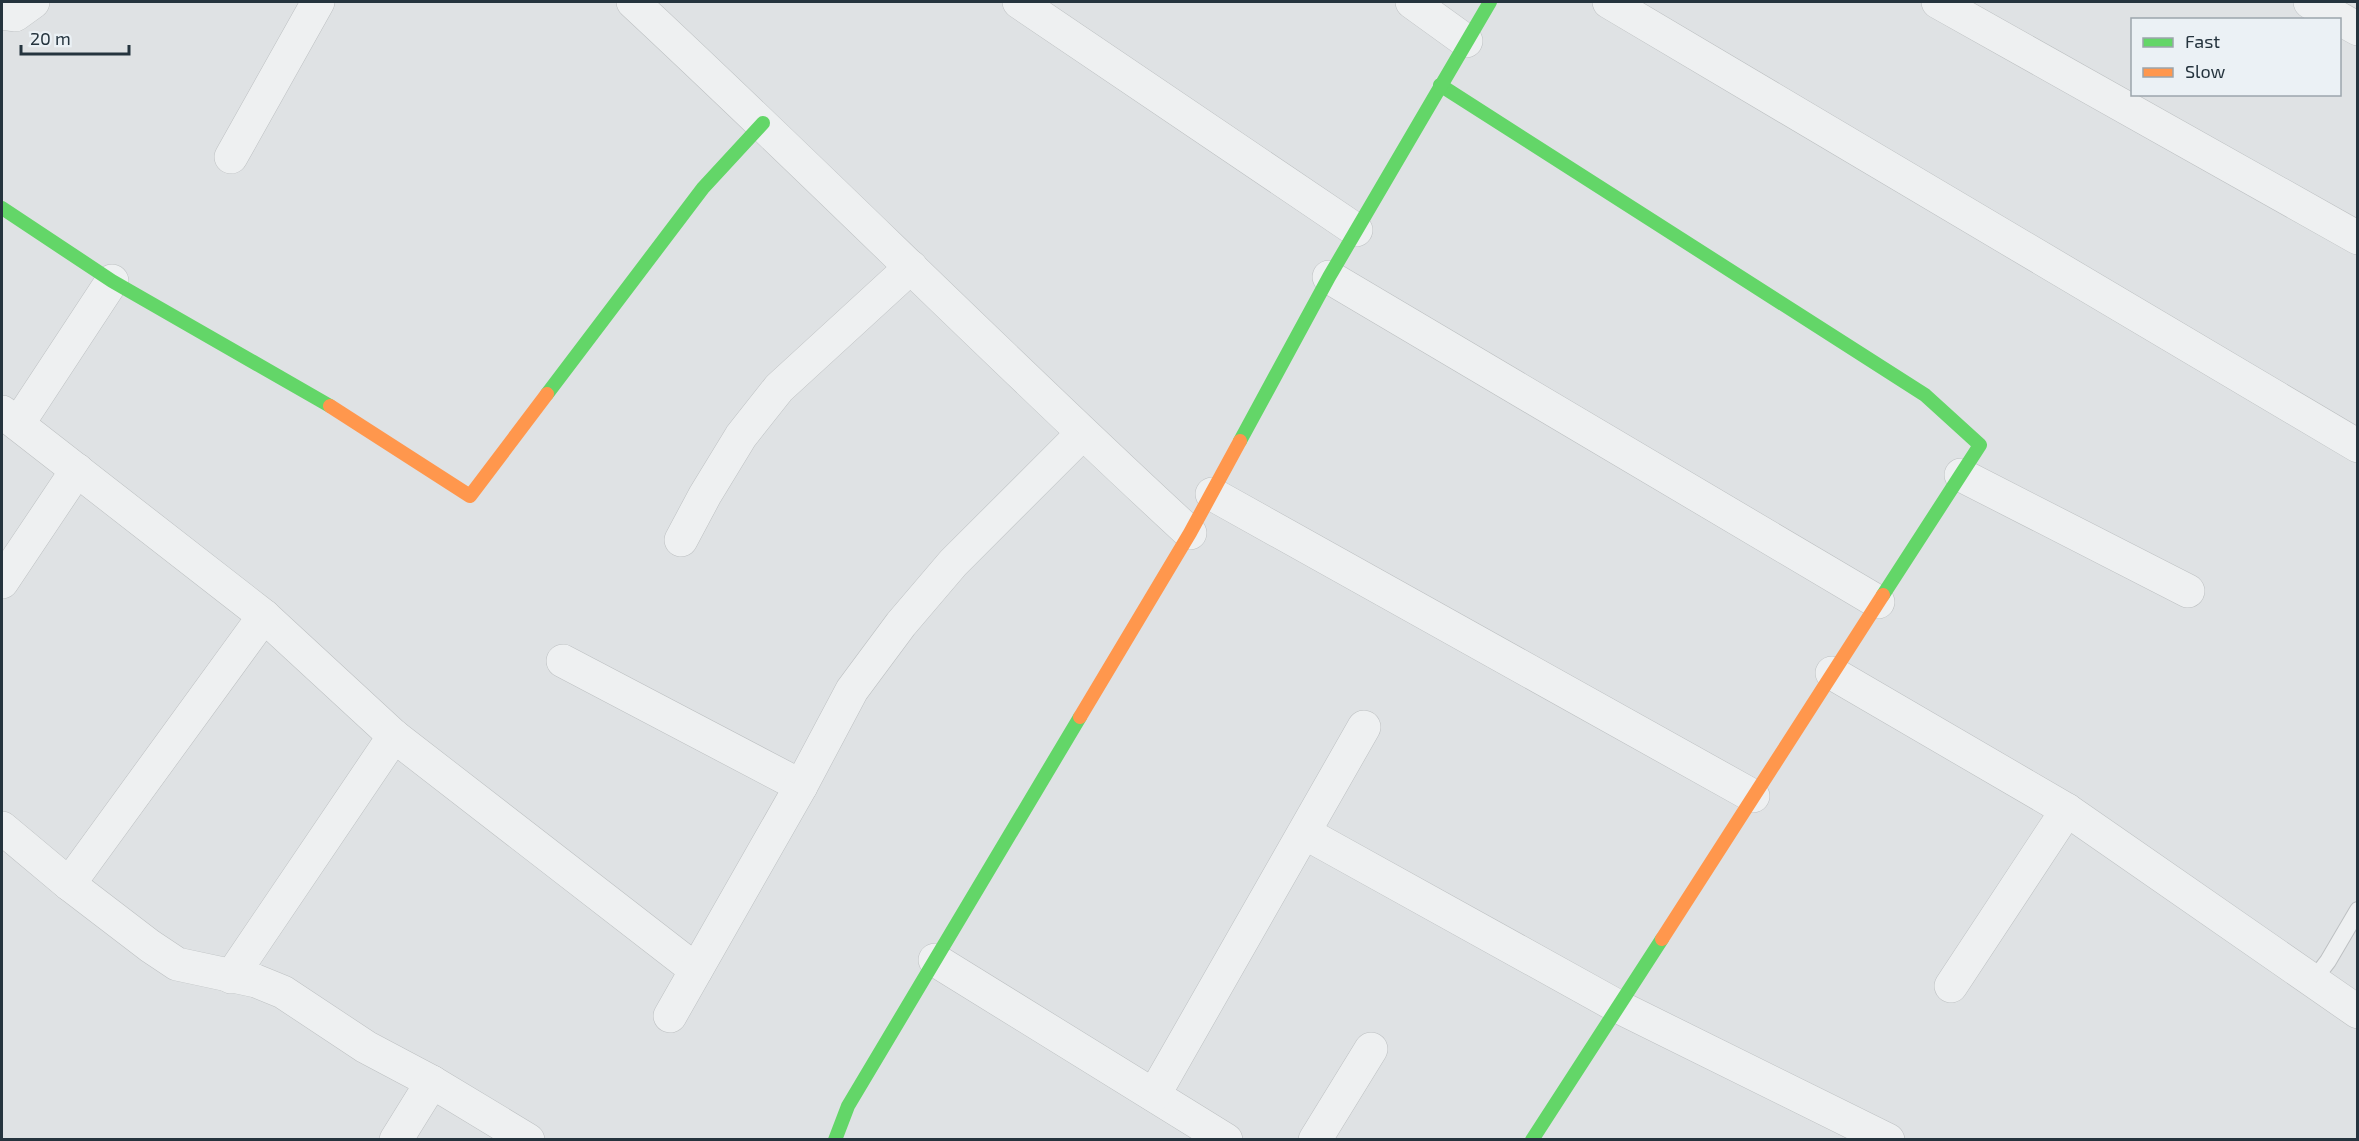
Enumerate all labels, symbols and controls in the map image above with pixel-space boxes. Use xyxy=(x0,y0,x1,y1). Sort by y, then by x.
scale bar xyxy=(21,18,129,56)
legend xyxy=(2131,18,2341,96)
text: 20 m xyxy=(30,27,71,49)
text: Fast xyxy=(2185,30,2220,52)
text: Slow xyxy=(2185,60,2226,82)

